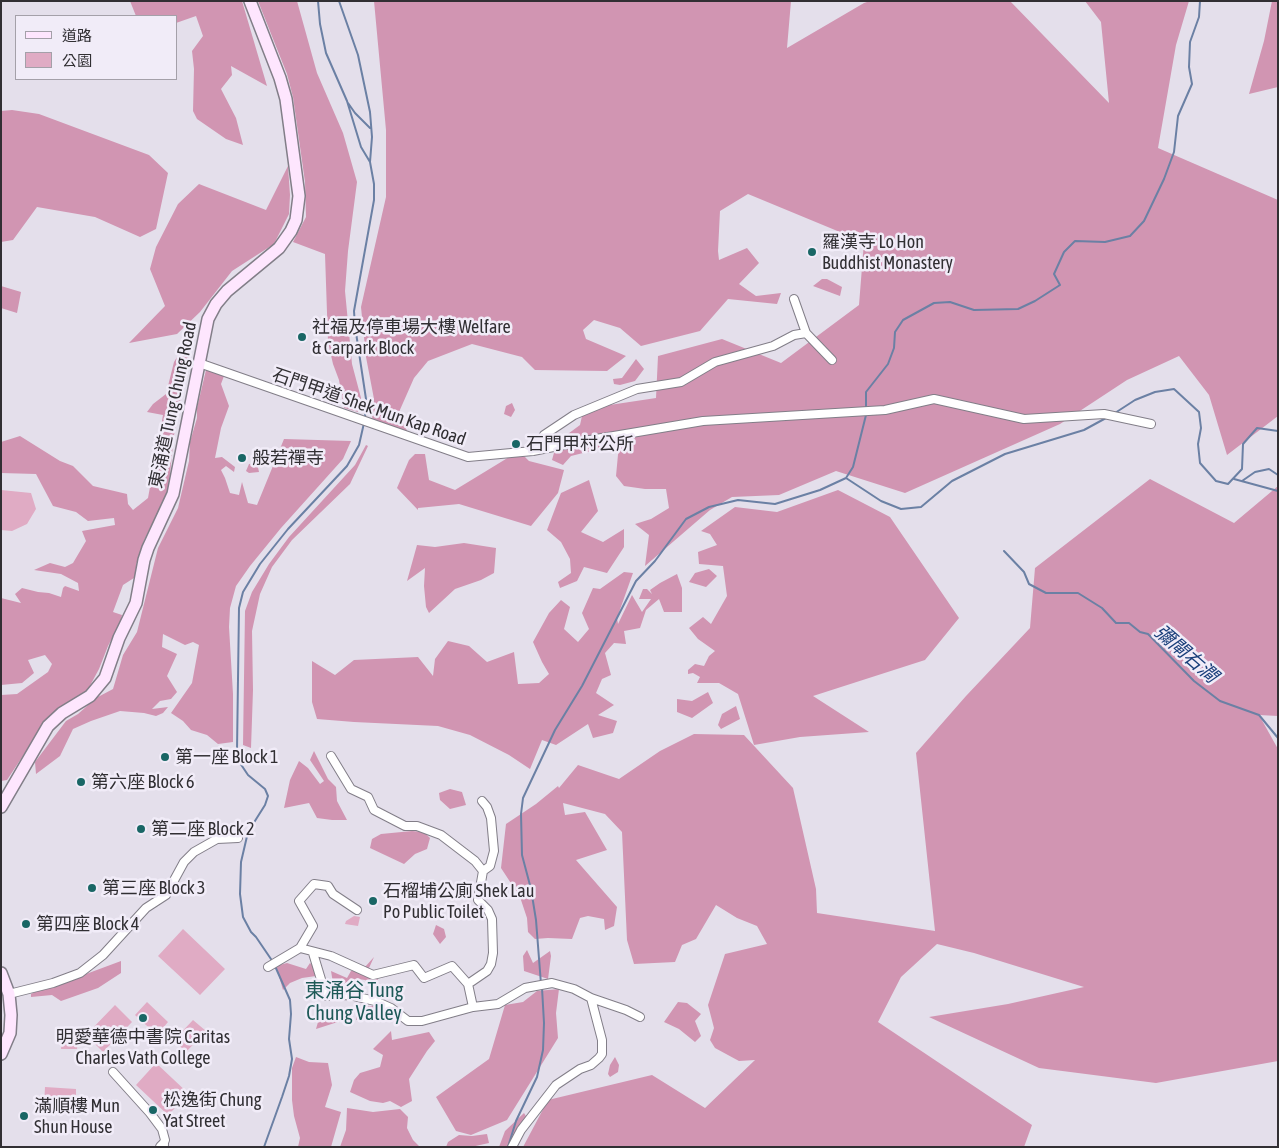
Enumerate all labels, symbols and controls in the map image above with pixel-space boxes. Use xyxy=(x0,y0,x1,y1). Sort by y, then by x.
legend xyxy=(15,15,178,80)
text: 道路 xyxy=(62,27,92,44)
text: 公園 xyxy=(62,52,92,69)
place label: 羅漢寺 Lo Hon Buddhist Monastery xyxy=(822,231,953,274)
marker: 羅漢寺 Lo Hon Buddhist Monastery xyxy=(806,246,818,258)
place label: 社福及停車場大樓 Welfare & Carpark Block xyxy=(312,316,511,358)
street label: 東涌道 Tung Chung Road xyxy=(145,320,201,490)
marker: 社福及停車場大樓 Welfare & Carpark Block xyxy=(296,331,308,343)
street label: 石門甲道 Shek Mun Kap Road xyxy=(269,364,469,450)
place label: 石門甲村公所 xyxy=(526,433,634,455)
marker: 石門甲村公所 xyxy=(510,438,522,450)
place label: 般若禪寺 xyxy=(252,447,324,469)
marker: 般若禪寺 xyxy=(236,452,248,464)
water label: 彌閘右澗 xyxy=(1150,620,1222,688)
place label: 第一座 Block 1 xyxy=(175,746,279,768)
marker: 第一座 Block 1 xyxy=(159,751,171,763)
place label: 第六座 Block 6 xyxy=(91,771,195,793)
marker: 第六座 Block 6 xyxy=(75,776,87,788)
place label: 第二座 Block 2 xyxy=(151,818,255,840)
marker: 第二座 Block 2 xyxy=(135,823,147,835)
place label: 第三座 Block 3 xyxy=(102,877,206,899)
place label: 石榴埔公廁 Shek Lau Po Public Toilet xyxy=(383,880,534,922)
marker: 第三座 Block 3 xyxy=(86,882,98,894)
marker: 石榴埔公廁 Shek Lau Po Public Toilet xyxy=(367,895,379,907)
place label: 第四座 Block 4 xyxy=(36,913,140,935)
marker: 第四座 Block 4 xyxy=(20,918,32,930)
district label: 東涌谷 Tung Chung Valley xyxy=(299,979,409,1026)
marker: 明愛華德中書院 Caritas Charles Vath College xyxy=(137,1012,149,1024)
place label: 明愛華德中書院 Caritas Charles Vath College xyxy=(56,1026,230,1068)
place label: 松逸街 Chung Yat Street xyxy=(163,1089,261,1132)
place label: 滿順樓 Mun Shun House xyxy=(34,1095,120,1138)
marker: 松逸街 Chung Yat Street xyxy=(147,1104,159,1116)
marker: 滿順樓 Mun Shun House xyxy=(18,1110,30,1122)

